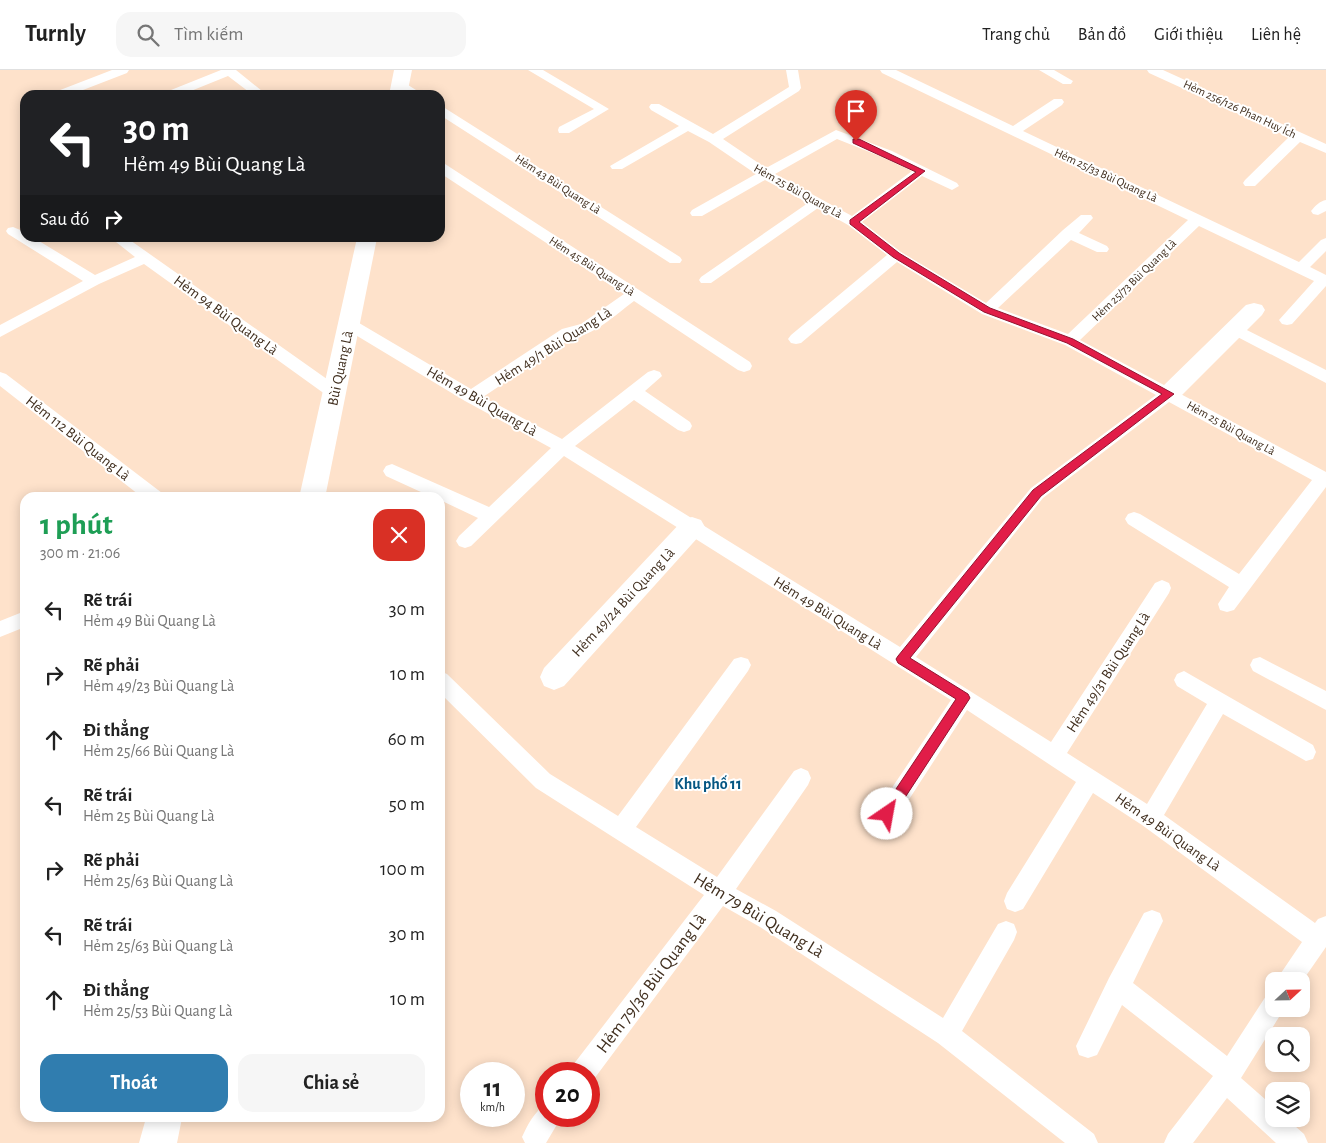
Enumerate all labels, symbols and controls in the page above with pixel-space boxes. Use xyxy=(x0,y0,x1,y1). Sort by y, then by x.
search box xyxy=(116,12,466,57)
icon: search xyxy=(134,21,162,49)
text: Turnly xyxy=(25,22,86,46)
text: Tìm kiếm xyxy=(174,25,243,44)
text: Trang chủ xyxy=(982,26,1050,44)
text: Bản đồ xyxy=(1078,26,1126,44)
text: Giới thiệu xyxy=(1154,26,1223,44)
text: Liên hệ xyxy=(1251,26,1301,44)
street label: Hẻm 256/126 Phan Huy Ích xyxy=(1181,77,1299,141)
pin xyxy=(835,90,877,141)
icon: arrive xyxy=(842,97,870,125)
icon: left xyxy=(40,110,105,175)
text: 30 m xyxy=(123,112,190,147)
street label: Hẻm 25/33 Bùi Quang Là xyxy=(1052,146,1160,205)
street label: Hẻm 43 Bùi Quang Là xyxy=(513,152,603,217)
text: Hẻm 49 Bùi Quang Là xyxy=(123,153,306,175)
street label: Hẻm 25 Bùi Quang Là xyxy=(751,162,844,221)
icon: right xyxy=(99,205,127,233)
text: Sau đó xyxy=(40,210,89,229)
street label: Hẻm 45 Bùi Quang Là xyxy=(547,234,637,299)
street label: Hẻm 25/73 Bùi Quang Là xyxy=(1089,236,1180,324)
street label: Hẻm 94 Bùi Quang Là xyxy=(171,273,281,358)
street label: Hẻm 49/1 Bùi Quang Là xyxy=(492,305,614,388)
street label: Bùi Quang Là xyxy=(325,329,356,407)
street label: Hẻm 49 Bùi Quang Là xyxy=(424,364,540,439)
street label: Hẻm 112 Bùi Quang Là xyxy=(23,393,133,484)
street label: Hẻm 25 Bùi Quang Là xyxy=(1184,399,1277,458)
button: close xyxy=(373,509,425,561)
text: 1 phút xyxy=(40,510,113,540)
text: 300 m · 21:06 xyxy=(40,545,120,561)
street label: Hẻm 49/24 Bùi Quang Là xyxy=(569,545,678,660)
street label: Hẻm 49 Bùi Quang Là xyxy=(771,574,885,653)
text: Rẽ trái xyxy=(83,591,132,610)
icon: left xyxy=(40,596,68,624)
text: 30 m xyxy=(389,600,425,619)
street label: Hẻm 49/31 Bùi Quang Là xyxy=(1064,609,1153,735)
text: Hẻm 49 Bùi Quang Là xyxy=(83,613,216,629)
text: Rẽ phải xyxy=(83,656,140,675)
icon: right xyxy=(40,661,68,689)
text: 10 m xyxy=(390,665,425,684)
text: Hẻm 49/23 Bùi Quang Là xyxy=(83,678,234,694)
text: Đi thẳng xyxy=(83,721,149,740)
icon: ahead xyxy=(40,726,68,754)
text: 60 m xyxy=(388,730,425,749)
text: Hẻm 25/66 Bùi Quang Là xyxy=(83,743,234,759)
district label: Khu phố 11 xyxy=(674,775,742,792)
text: Rẽ trái xyxy=(83,786,132,805)
position arrow xyxy=(860,787,912,839)
icon: left xyxy=(40,791,68,819)
street label: Hẻm 49 Bùi Quang Là xyxy=(1112,791,1223,874)
text: 50 m xyxy=(389,795,425,814)
text: Hẻm 25 Bùi Quang Là xyxy=(83,808,215,824)
text: Rẽ phải xyxy=(83,851,140,870)
icon: right xyxy=(40,856,68,884)
text: 100 m xyxy=(380,860,425,879)
street label: Hẻm 79 Bùi Quang Là xyxy=(690,870,827,962)
text: Hẻm 25/63 Bùi Quang Là xyxy=(83,873,233,889)
street label: Hẻm 79/36 Bùi Quang Là xyxy=(594,911,710,1057)
text: Rẽ trái xyxy=(83,916,132,935)
icon: left xyxy=(40,921,68,949)
text: 30 m xyxy=(389,925,425,944)
text: Hẻm 25/63 Bùi Quang Là xyxy=(83,938,233,954)
north arrow xyxy=(1265,972,1310,1018)
map controls xyxy=(1265,972,1310,1127)
text: Đi thẳng xyxy=(83,981,149,1000)
icon: ahead xyxy=(40,986,68,1014)
text: 10 m xyxy=(390,990,425,1009)
text: Hẻm 25/53 Bùi Quang Là xyxy=(83,1003,233,1019)
button: search xyxy=(1265,1027,1310,1072)
button: Thoát xyxy=(40,1054,228,1112)
button: Chia sẻ xyxy=(238,1054,425,1112)
speed limit sign: 20 xyxy=(535,1062,600,1127)
text: 11 xyxy=(483,1076,502,1101)
button: layers xyxy=(1265,1082,1310,1127)
text: km/h xyxy=(480,1101,505,1113)

